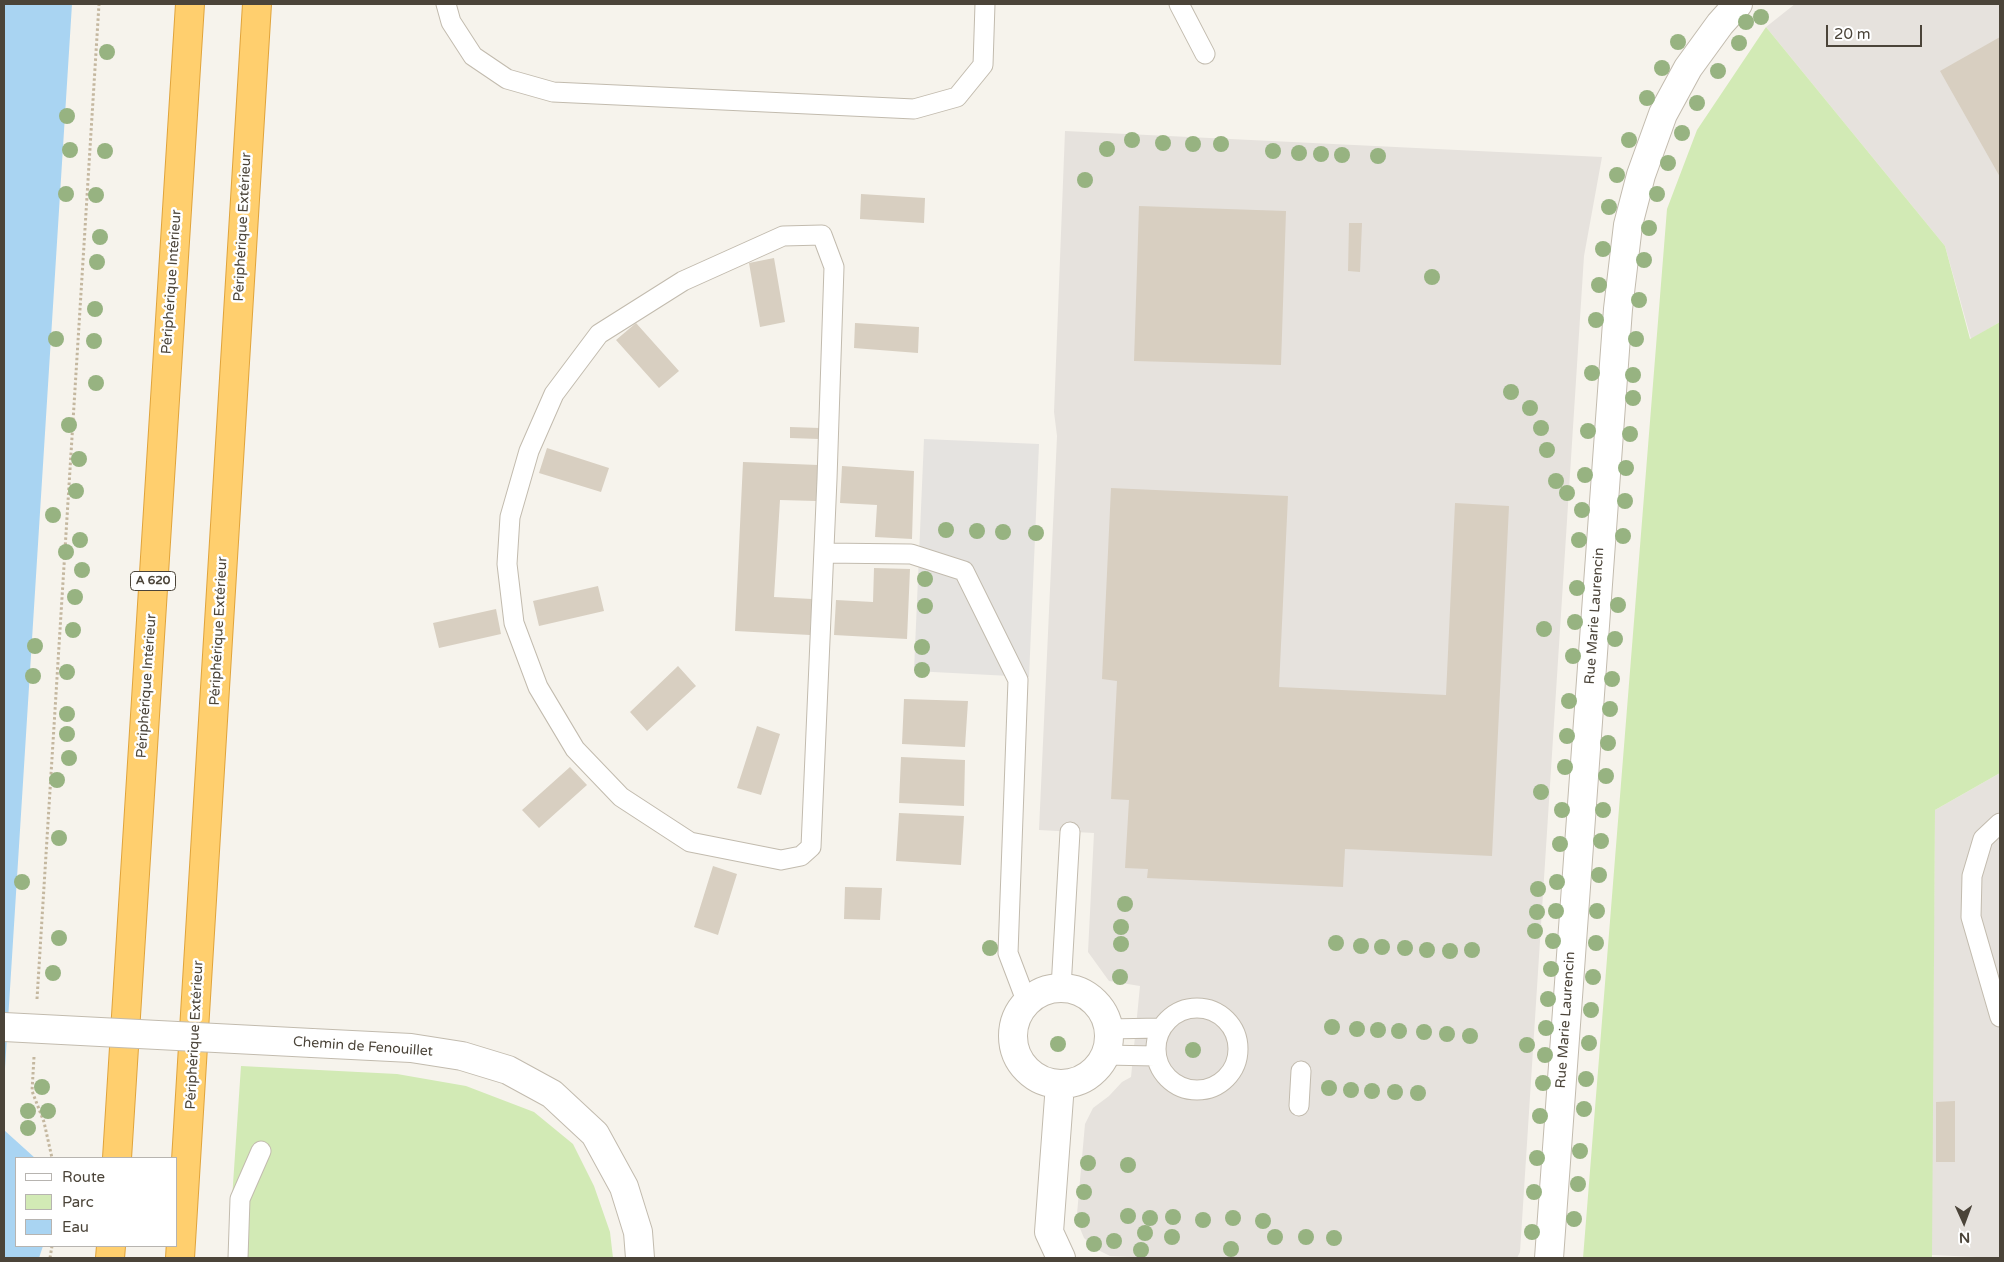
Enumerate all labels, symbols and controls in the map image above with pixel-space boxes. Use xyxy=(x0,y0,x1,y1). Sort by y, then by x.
scale bar xyxy=(1829,15,1925,47)
text: 20 m xyxy=(1834,25,1871,43)
street label: Périphérique Extérieur xyxy=(231,152,255,302)
street label: Périphérique Intérieur xyxy=(159,209,185,355)
street label: Rue Marie Laurencin xyxy=(1582,547,1608,685)
street label: Périphérique Extérieur xyxy=(207,556,231,706)
road number: A 620 xyxy=(130,572,176,590)
street label: Périphérique Intérieur xyxy=(134,613,160,759)
street label: Rue Marie Laurencin xyxy=(1553,951,1579,1089)
street label: Périphérique Extérieur xyxy=(183,960,207,1110)
street label: Chemin de Fenouillet xyxy=(292,1034,434,1060)
legend xyxy=(15,1157,178,1247)
text: Route xyxy=(62,1168,105,1186)
text: Parc xyxy=(62,1193,94,1211)
north arrow xyxy=(1939,1197,1989,1247)
text: Eau xyxy=(62,1218,89,1236)
text: N xyxy=(1959,1229,1970,1246)

